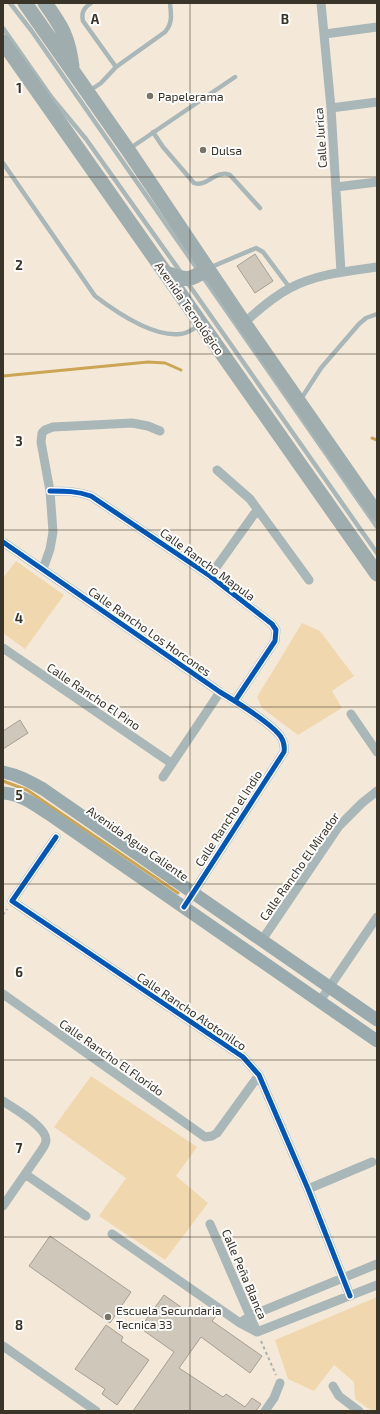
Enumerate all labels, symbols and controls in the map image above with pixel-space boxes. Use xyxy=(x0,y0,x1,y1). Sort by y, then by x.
text: A xyxy=(91,11,100,27)
text: B xyxy=(281,11,289,27)
text: 1 xyxy=(16,80,22,96)
place label: Papelerama xyxy=(158,89,224,103)
marker: Papelerama xyxy=(145,91,155,101)
street label: Calle Jurica xyxy=(311,107,329,169)
place label: Dulsa xyxy=(211,143,242,157)
marker: Dulsa xyxy=(198,145,208,155)
text: 2 xyxy=(15,257,23,273)
street label: Avenida Tecnológico xyxy=(153,259,227,357)
text: 3 xyxy=(15,433,23,449)
street label: Calle Rancho Mapula xyxy=(158,525,258,603)
street label: Calle Rancho Los Horcones xyxy=(86,583,214,679)
text: 4 xyxy=(15,610,23,626)
street label: Calle Rancho El Pino xyxy=(45,660,143,733)
street label: Calle Rancho el Indio xyxy=(192,767,265,869)
text: 5 xyxy=(15,787,23,803)
street label: Avenida Agua Caliente xyxy=(85,803,191,883)
street label: Calle Rancho El Mirador xyxy=(256,809,342,923)
text: 6 xyxy=(15,964,23,980)
street label: Calle Rancho Atotonilco xyxy=(135,969,249,1053)
street label: Calle Rancho El Florido xyxy=(57,1016,167,1098)
text: 7 xyxy=(16,1140,23,1156)
street label: Calle Peña Blanca xyxy=(220,1227,270,1321)
place label: Escuela Secundaria Tecnica 33 xyxy=(116,1303,222,1331)
marker: Escuela Secundaria Tecnica 33 xyxy=(103,1312,113,1322)
text: 8 xyxy=(15,1317,23,1333)

